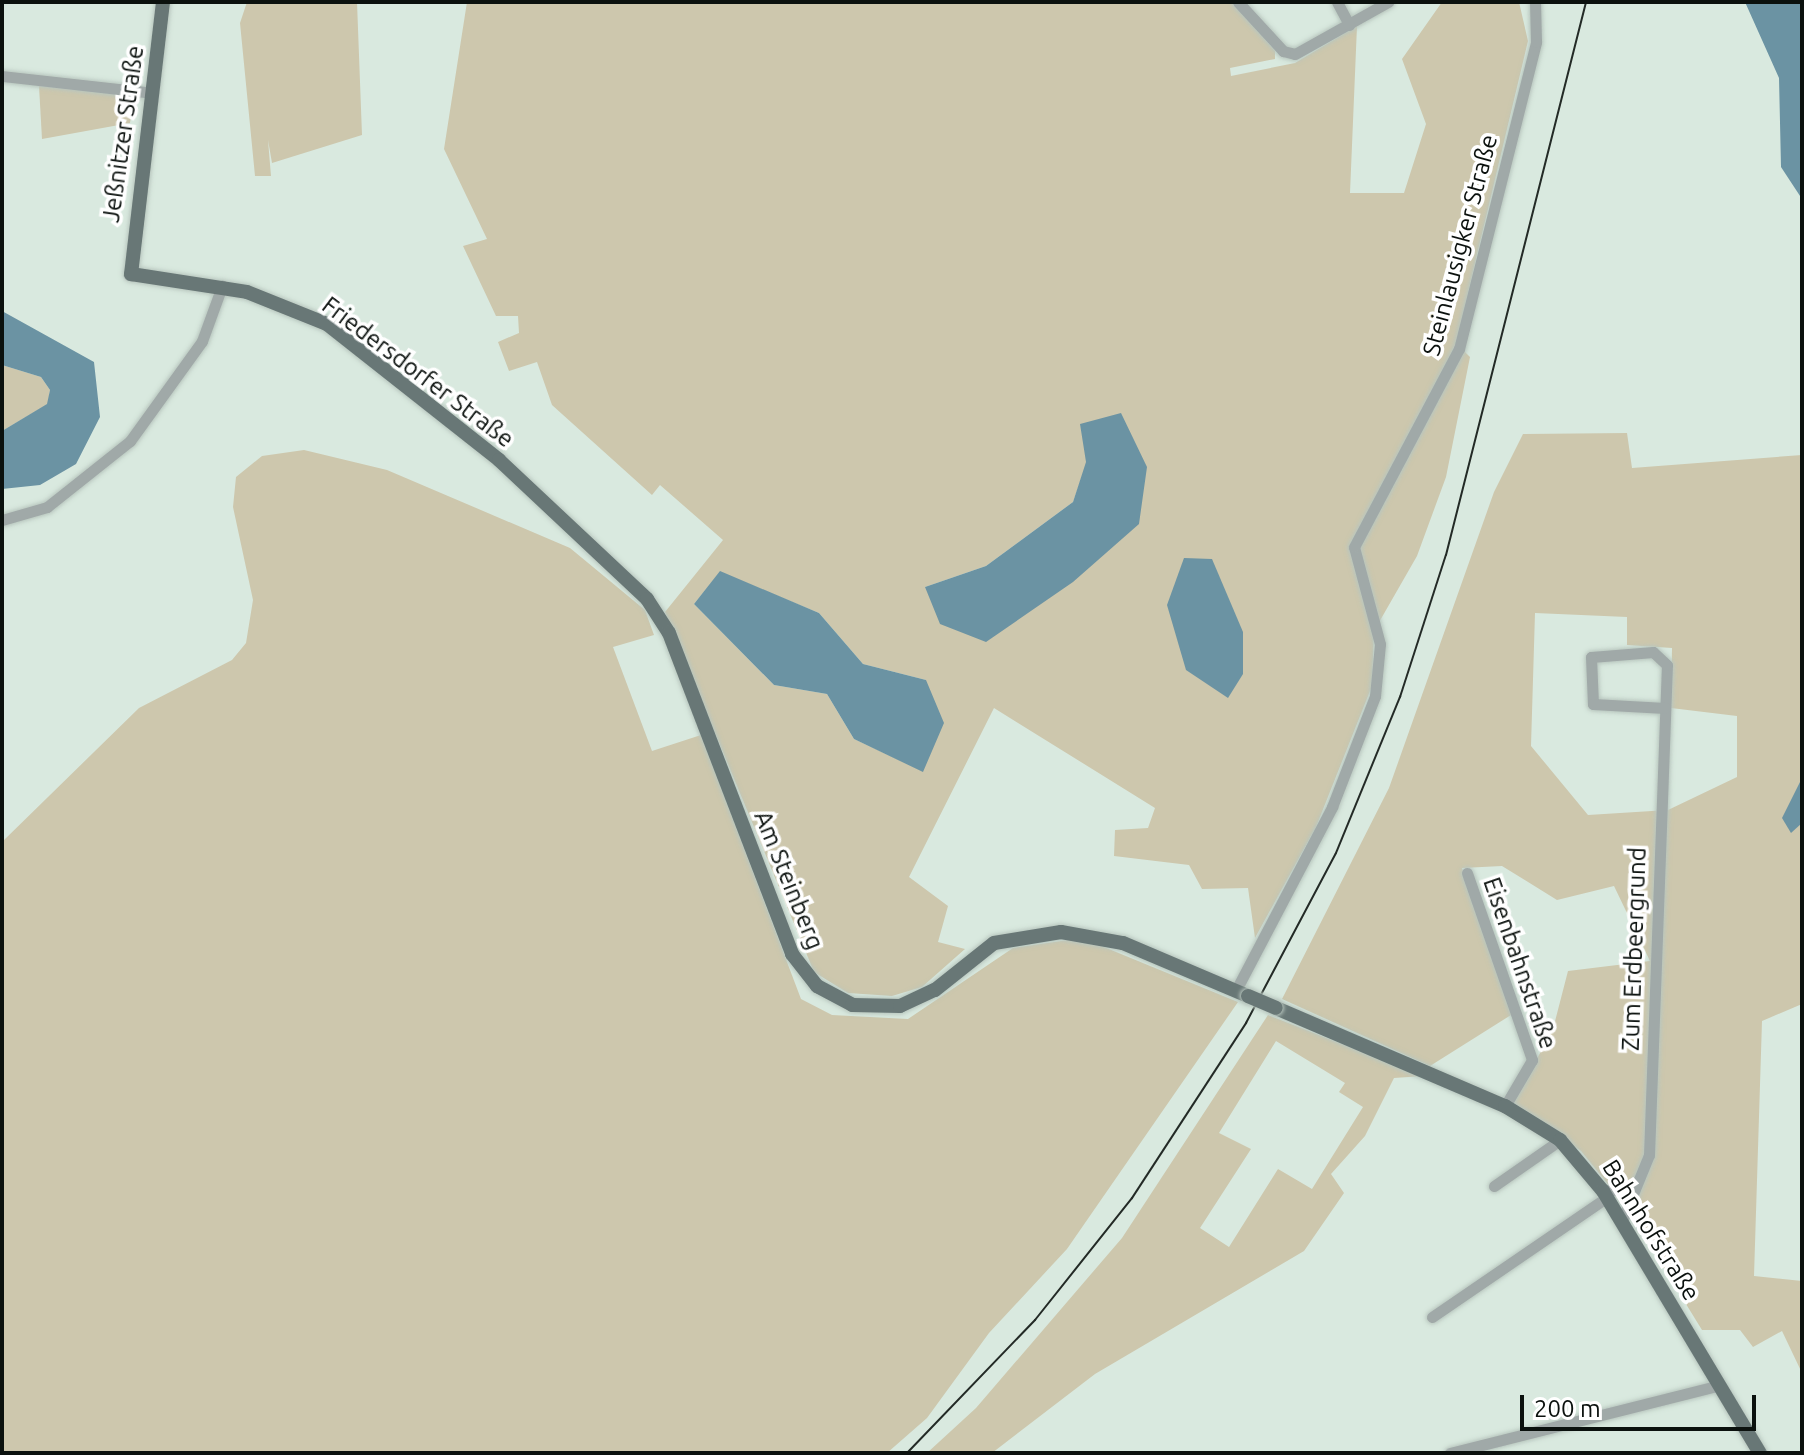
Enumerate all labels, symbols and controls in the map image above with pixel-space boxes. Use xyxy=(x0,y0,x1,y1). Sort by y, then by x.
street label: Jeßnitzer Straße xyxy=(96,44,150,224)
street label: Steinlausigker Straße xyxy=(1417,131,1503,359)
street label: Friedersdorfer Straße xyxy=(317,291,519,453)
street label: Am Steinberg xyxy=(748,807,830,953)
street label: Zum Erdbeergrund xyxy=(1616,847,1652,1051)
street label: Eisenbahnstraße xyxy=(1477,873,1563,1053)
street label: Bahnhofstraße xyxy=(1596,1154,1706,1306)
scale bar xyxy=(1524,1379,1760,1429)
text: 200 m xyxy=(1534,1395,1601,1422)

